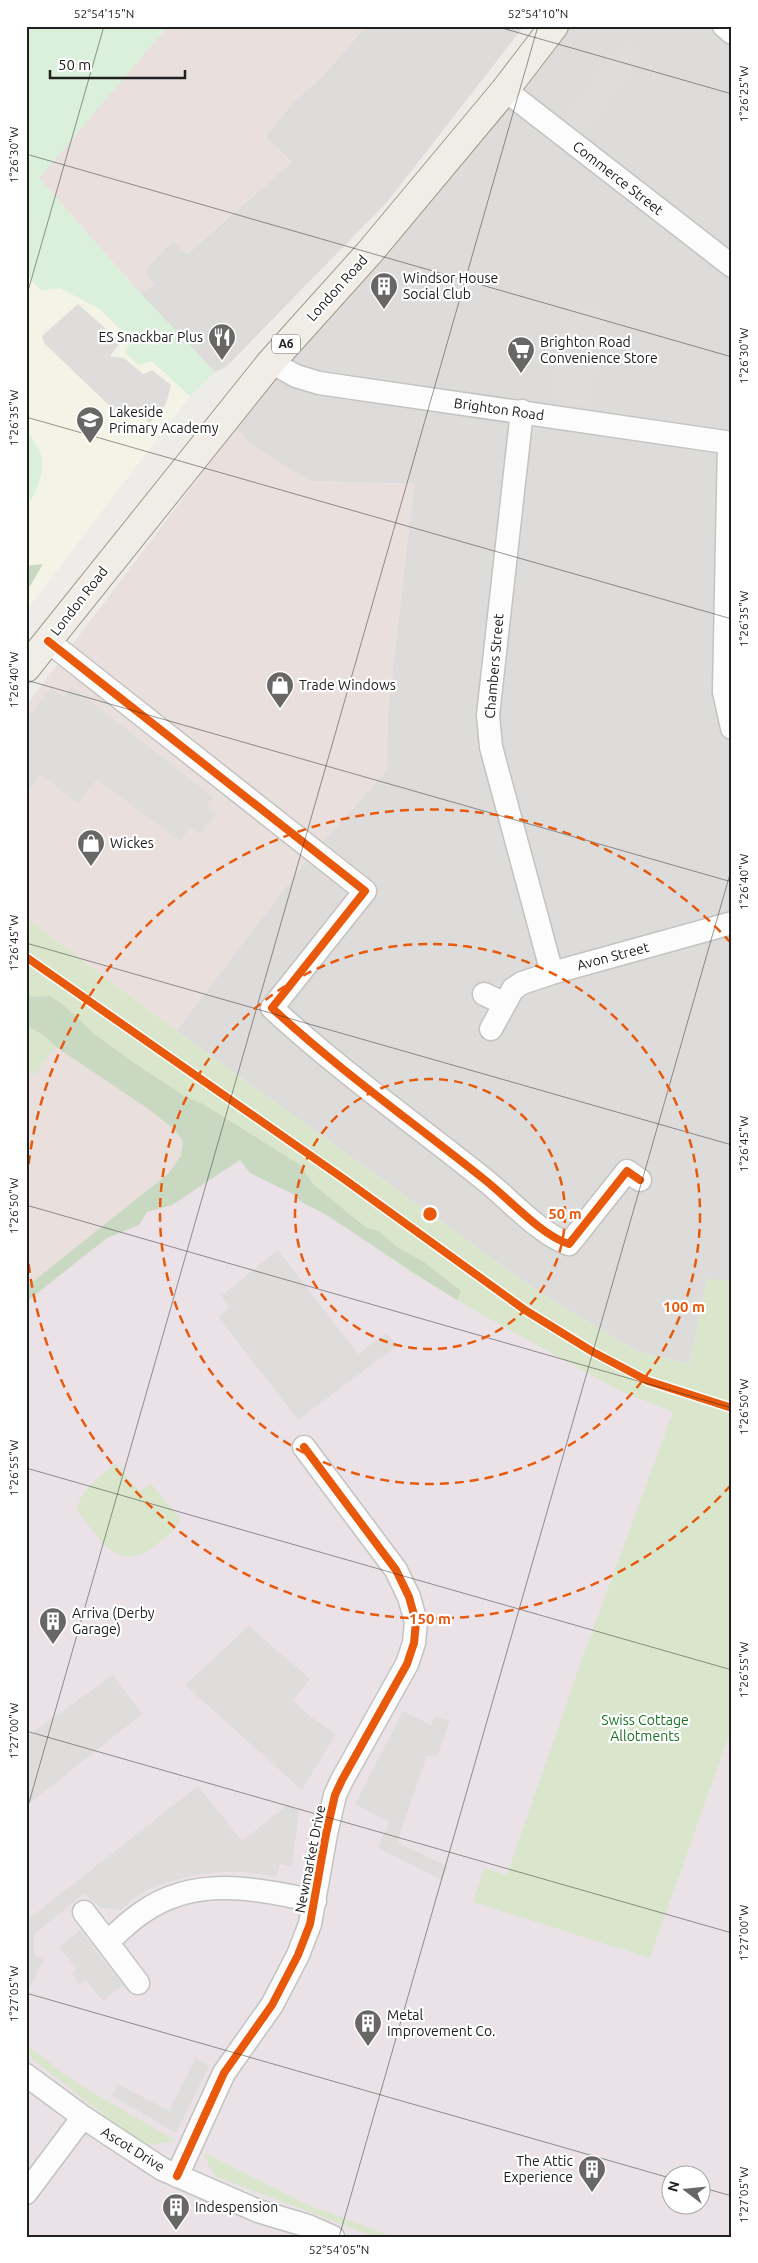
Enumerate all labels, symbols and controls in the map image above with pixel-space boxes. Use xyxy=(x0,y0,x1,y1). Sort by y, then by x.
text: 52°54'15"N xyxy=(74,7,134,20)
text: 52°54'10"N xyxy=(508,7,568,20)
scale bar xyxy=(50,48,185,80)
text: 50 m xyxy=(58,56,91,73)
text: 1°26'25"W xyxy=(737,66,750,122)
text: 1°26'30"W xyxy=(7,127,20,183)
street label: Commerce Street xyxy=(570,138,667,219)
street label: London Road xyxy=(303,252,371,324)
place label: Windsor House Social Club xyxy=(403,270,498,302)
building icon: Windsor House Social Club xyxy=(369,271,399,310)
restaurant icon: ES Snackbar Plus xyxy=(207,322,237,361)
text: 1°26'30"W xyxy=(737,328,750,384)
place label: ES Snackbar Plus xyxy=(98,329,203,345)
road number: A6 xyxy=(272,334,300,354)
place label: Brighton Road Convenience Store xyxy=(540,334,658,366)
supermarket icon: Brighton Road Convenience Store xyxy=(506,335,536,374)
text: 1°26'35"W xyxy=(7,390,20,446)
street label: Brighton Road xyxy=(453,395,545,423)
place label: Lakeside Primary Academy xyxy=(109,404,219,436)
school or university icon: Lakeside Primary Academy xyxy=(75,405,105,444)
street label: London Road xyxy=(47,563,111,639)
text: 1°26'35"W xyxy=(737,591,750,647)
street label: Chambers Street xyxy=(481,612,507,719)
text: 1°26'40"W xyxy=(7,652,20,708)
shop icon: Trade Windows xyxy=(265,670,295,709)
place label: Trade Windows xyxy=(299,677,396,693)
shop icon: Wickes xyxy=(76,828,106,867)
place label: Wickes xyxy=(110,835,154,851)
text: 1°26'40"W xyxy=(737,854,750,910)
text: 1°26'45"W xyxy=(7,915,20,971)
street label: Avon Street xyxy=(575,939,651,973)
text: 1°26'45"W xyxy=(737,1116,750,1172)
text: 1°26'50"W xyxy=(7,1178,20,1234)
centre of rings xyxy=(421,1205,439,1223)
text: 50 m xyxy=(548,1205,582,1222)
text: 100 m xyxy=(663,1298,705,1315)
text: 1°26'50"W xyxy=(737,1379,750,1435)
text: 1°26'55"W xyxy=(7,1440,20,1496)
place label: Arriva (Derby Garage) xyxy=(72,1605,155,1637)
building icon: Arriva (Derby Garage) xyxy=(38,1606,68,1645)
text: 150 m xyxy=(409,1610,451,1627)
text: 1°26'55"W xyxy=(737,1642,750,1698)
text: 1°27'00"W xyxy=(7,1703,20,1759)
park label: Swiss Cottage Allotments xyxy=(601,1712,689,1744)
street label: Newmarket Drive xyxy=(292,1804,328,1914)
text: 1°27'00"W xyxy=(737,1905,750,1961)
text: 1°27'05"W xyxy=(7,1966,20,2022)
place label: Metal Improvement Co. xyxy=(387,2007,496,2039)
building icon: Metal Improvement Co. xyxy=(353,2008,383,2047)
street label: Ascot Drive xyxy=(98,2123,168,2175)
place label: The Attic Experience xyxy=(503,2153,573,2185)
building icon: The Attic Experience xyxy=(577,2154,607,2193)
north arrow xyxy=(660,2166,710,2216)
text: 1°27'05"W xyxy=(737,2167,750,2223)
text: N xyxy=(664,2179,683,2194)
building icon: Indespension xyxy=(161,2192,191,2231)
place label: Indespension xyxy=(195,2199,278,2215)
text: 52°54'05"N xyxy=(309,2243,369,2256)

